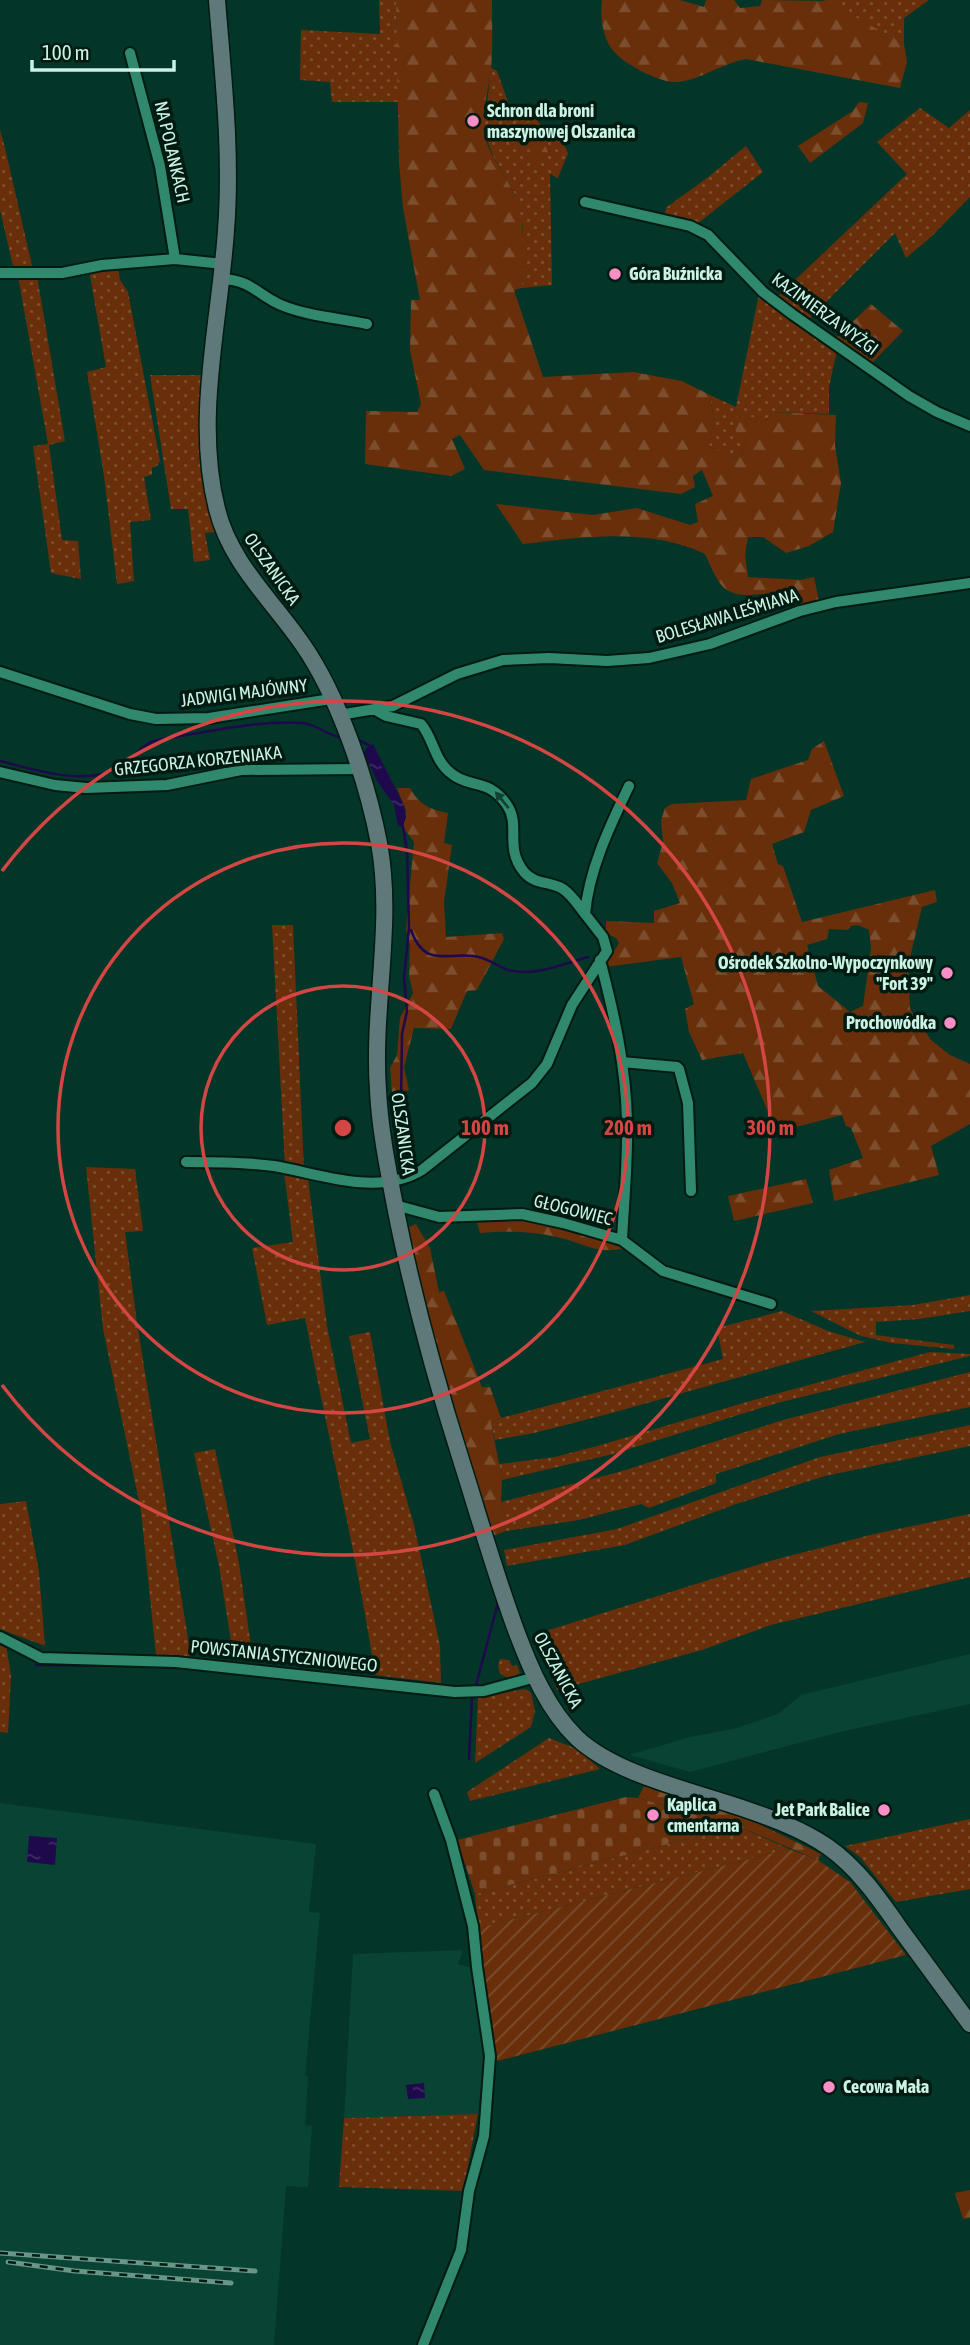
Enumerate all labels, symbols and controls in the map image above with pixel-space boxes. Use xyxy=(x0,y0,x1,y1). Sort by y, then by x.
scale bar xyxy=(32,28,173,72)
text: 100 m xyxy=(42,40,90,64)
street label: NA POLANKACH xyxy=(151,99,194,205)
place label: Schron dla broni maszynowej Olszanica xyxy=(487,100,635,142)
marker: Schron dla broni maszynowej Olszanica xyxy=(465,113,481,129)
place label: Góra Buźnicka xyxy=(629,263,722,284)
marker: Góra Buźnicka xyxy=(607,266,623,282)
street label: KAZIMIERZA WYŻGI xyxy=(768,268,883,359)
street label: OLSZANICKA xyxy=(240,529,305,609)
street label: BOLESŁAWA LEŚMIANA xyxy=(653,584,801,647)
street label: JADWIGI MAJÓWNY xyxy=(179,674,308,711)
street label: GRZEGORZA KORZENIAKA xyxy=(113,741,283,780)
one-way arrow xyxy=(495,792,510,809)
place label: Ośrodek Szkolno-Wypoczynkowy "Fort 39" xyxy=(718,952,934,994)
marker: Ośrodek Szkolno-Wypoczynkowy "Fort 39" xyxy=(939,965,955,981)
place label: Prochowódka xyxy=(846,1012,936,1033)
marker: Prochowódka xyxy=(942,1015,958,1031)
street label: OLSZANICKA xyxy=(387,1091,420,1177)
text: 100 m xyxy=(461,1115,509,1139)
text: 200 m xyxy=(604,1115,652,1139)
text: 300 m xyxy=(746,1115,794,1139)
centre of rings xyxy=(331,1116,355,1140)
street label: GŁOGOWIEC xyxy=(532,1190,614,1229)
street label: OLSZANICKA xyxy=(530,1628,587,1711)
street label: POWSTANIA STYCZNIOWEGO xyxy=(190,1635,378,1676)
place label: Kaplica cmentarna xyxy=(667,1794,740,1836)
place label: Jet Park Balice xyxy=(774,1799,870,1820)
marker: Jet Park Balice xyxy=(876,1802,892,1818)
marker: Kaplica cmentarna xyxy=(645,1807,661,1823)
place label: Cecowa Mała xyxy=(843,2076,929,2097)
marker: Cecowa Mała xyxy=(821,2079,837,2095)

